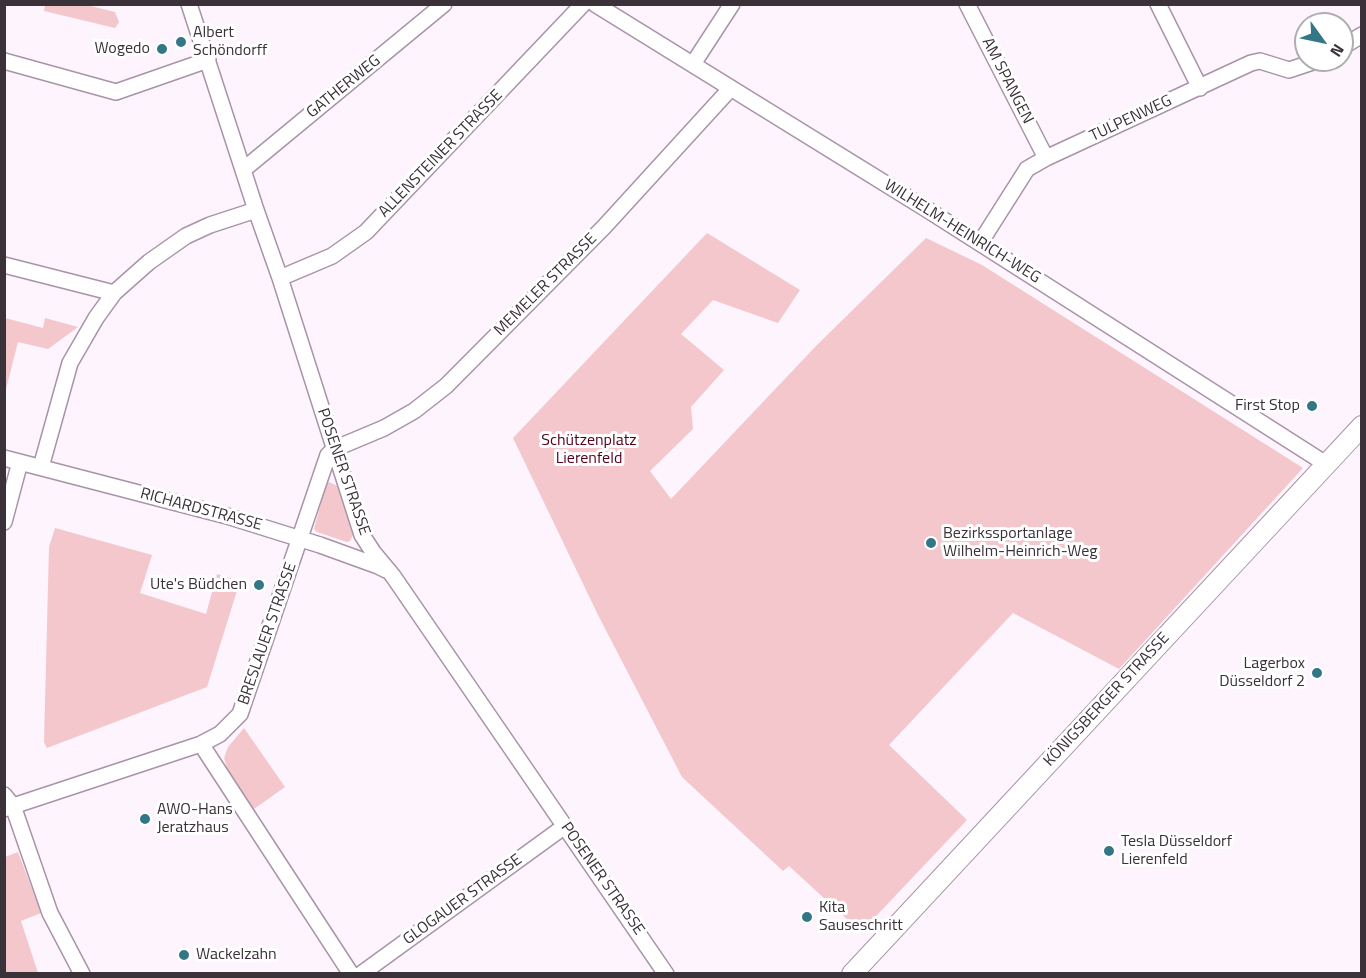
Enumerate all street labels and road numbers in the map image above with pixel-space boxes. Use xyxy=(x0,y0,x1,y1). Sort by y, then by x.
street label: AM SPANGEN xyxy=(977,35,1037,127)
street label: GATHERWEG xyxy=(303,51,385,123)
street label: ALLENSTEINER STRASSE xyxy=(375,86,507,222)
street label: TULPENWEG xyxy=(1087,92,1175,146)
street label: WILHELM-HEINRICH-WEG xyxy=(880,176,1044,288)
street label: MEMELER STRASSE xyxy=(491,230,601,340)
street label: POSENER STRASSE xyxy=(312,406,374,538)
street label: RICHARDSTRASSE xyxy=(138,484,264,536)
street label: BRESLAUER STRASSE xyxy=(235,560,301,708)
street label: KÖNIGSBERGER STRASSE xyxy=(1040,629,1174,771)
street label: POSENER STRASSE xyxy=(556,819,648,939)
street label: GLOGAUER STRASSE xyxy=(400,850,526,950)

